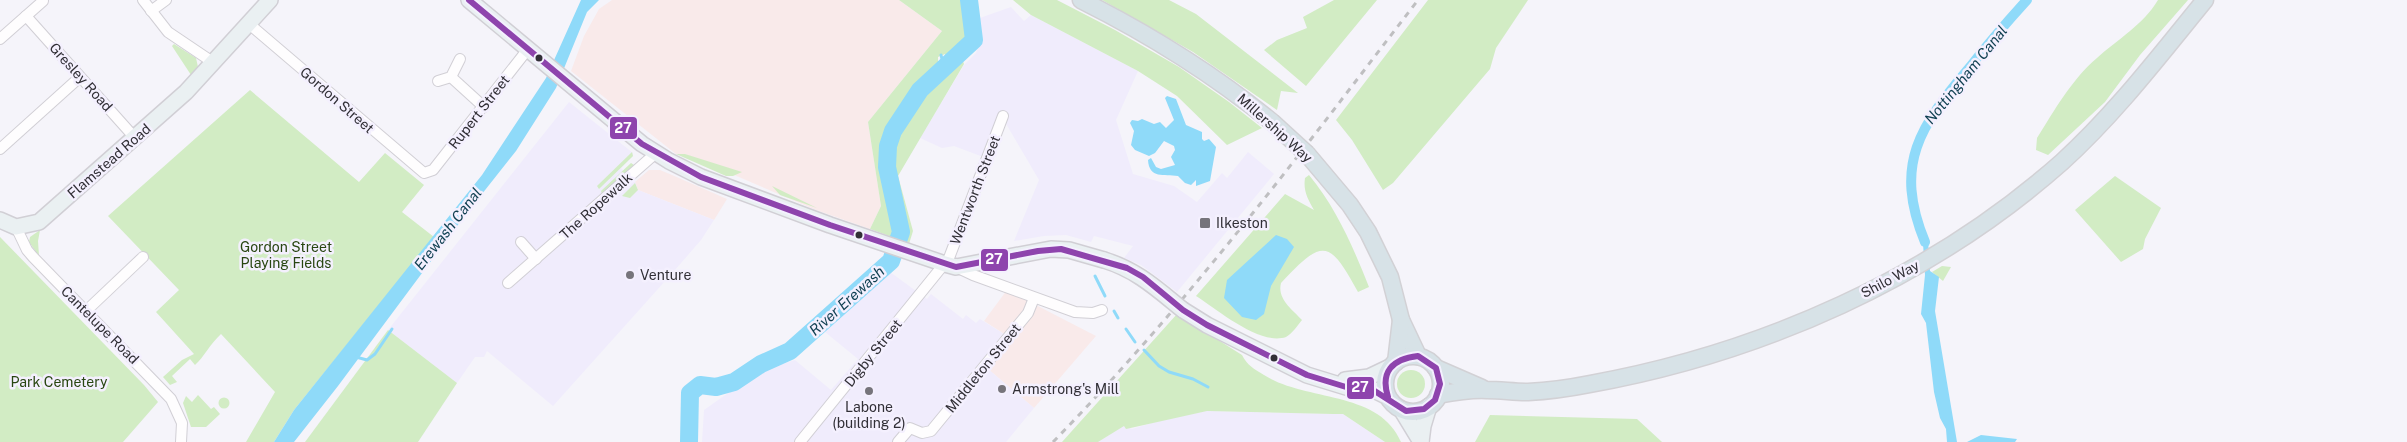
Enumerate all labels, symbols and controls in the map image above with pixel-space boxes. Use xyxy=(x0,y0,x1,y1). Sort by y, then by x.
water label: Nottingham Canal xyxy=(1921,22,2010,127)
street label: Gresley Road xyxy=(46,40,116,114)
unlabelled marker xyxy=(534,53,544,63)
street label: Gordon Street xyxy=(297,64,377,136)
street label: Rupert Street xyxy=(445,72,513,152)
street label: Millership Way xyxy=(1234,90,1316,166)
line badge: 27 xyxy=(609,116,638,140)
text: 27 xyxy=(614,120,632,136)
street label: Flamstead Road xyxy=(64,121,154,201)
street label: Wentworth Street xyxy=(947,133,1003,247)
street label: The Ropewalk xyxy=(557,169,635,243)
water label: Erewash Canal xyxy=(410,184,485,273)
place label: Ilkeston xyxy=(1216,215,1268,231)
marker: Ilkeston xyxy=(1198,216,1212,230)
unlabelled marker xyxy=(854,230,864,240)
park label: Gordon Street Playing Fields xyxy=(240,239,332,271)
line badge: 27 xyxy=(980,248,1009,272)
text: 27 xyxy=(985,251,1003,267)
street label: Shilo Way xyxy=(1858,257,1922,301)
water label: River Erewash xyxy=(806,263,888,339)
place label: Venture xyxy=(640,267,691,283)
marker: Venture xyxy=(624,269,636,281)
street label: Cantelupe Road xyxy=(58,283,142,367)
street label: Digby Street xyxy=(841,316,905,390)
street label: Middleton Street xyxy=(942,320,1024,416)
unlabelled marker xyxy=(1269,353,1279,363)
park label: Park Cemetery xyxy=(11,374,108,390)
line badge: 27 xyxy=(1346,376,1375,400)
text: 27 xyxy=(1351,379,1369,395)
place label: Armstrong's Mill xyxy=(1012,381,1119,397)
marker: Armstrong's Mill xyxy=(996,383,1008,395)
marker: Labone (building 2) xyxy=(863,385,875,397)
place label: Labone (building 2) xyxy=(832,399,906,431)

